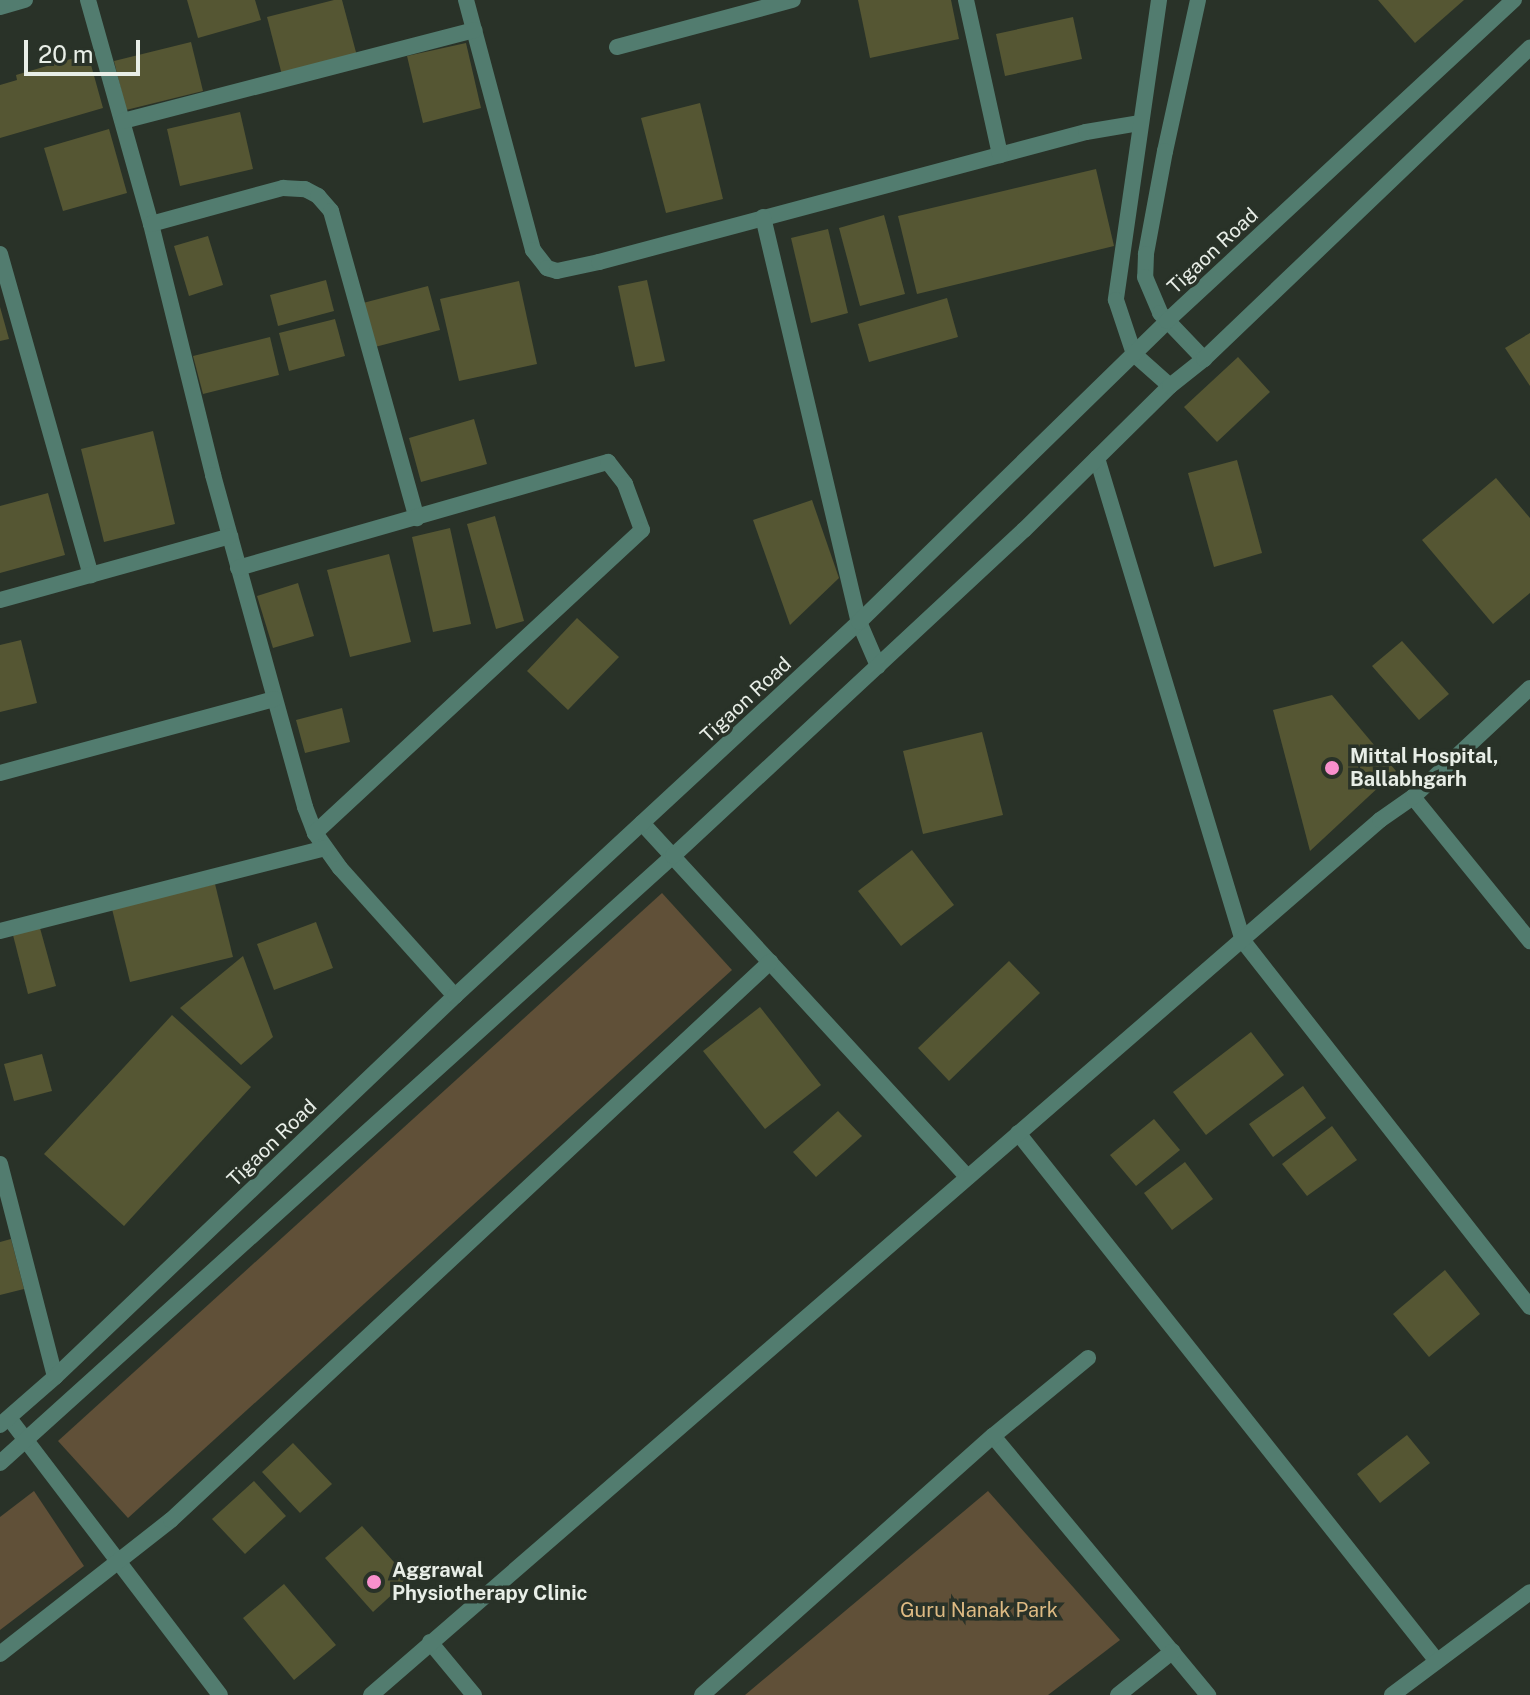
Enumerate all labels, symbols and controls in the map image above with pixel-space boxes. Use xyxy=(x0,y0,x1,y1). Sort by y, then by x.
scale bar xyxy=(28,24,144,74)
text: 20 m xyxy=(38,40,94,68)
street label: Tigaon Road xyxy=(1163,203,1263,299)
street label: Tigaon Road xyxy=(696,652,796,748)
place label: Mittal Hospital, Ballabhgarh xyxy=(1350,744,1499,791)
marker: Mittal Hospital, Ballabhgarh xyxy=(1321,757,1343,779)
street label: Tigaon Road xyxy=(222,1094,322,1192)
place label: Aggrawal Physiotherapy Clinic xyxy=(392,1558,588,1605)
marker: Aggrawal Physiotherapy Clinic xyxy=(363,1571,385,1593)
park label: Guru Nanak Park xyxy=(900,1598,1058,1622)

